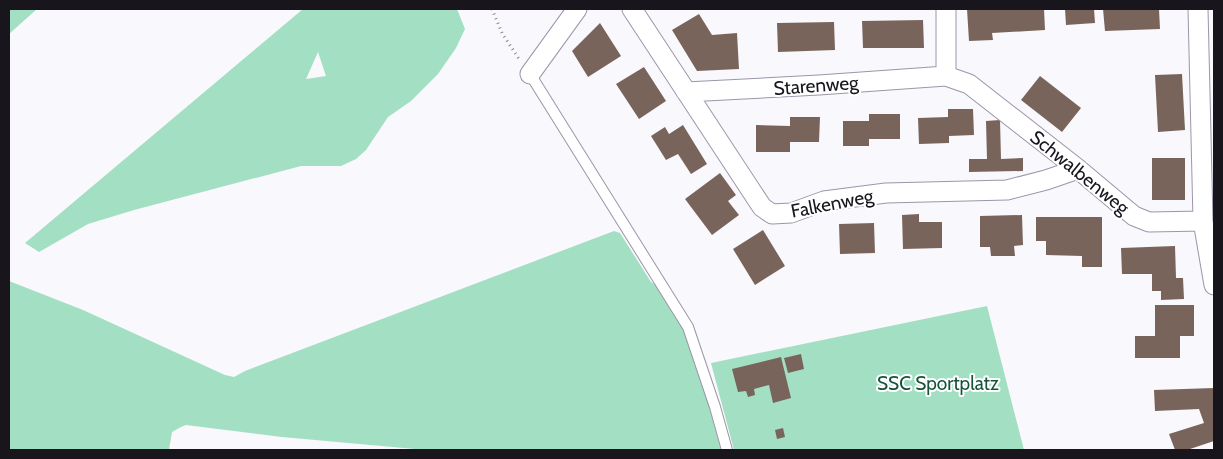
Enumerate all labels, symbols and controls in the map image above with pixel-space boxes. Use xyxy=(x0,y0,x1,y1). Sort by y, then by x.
street label: Starenweg xyxy=(773,71,860,100)
street label: Schwalbenweg xyxy=(1026,125,1134,220)
street label: Falkenweg xyxy=(789,184,876,223)
park label: SSC Sportplatz xyxy=(877,372,999,395)

